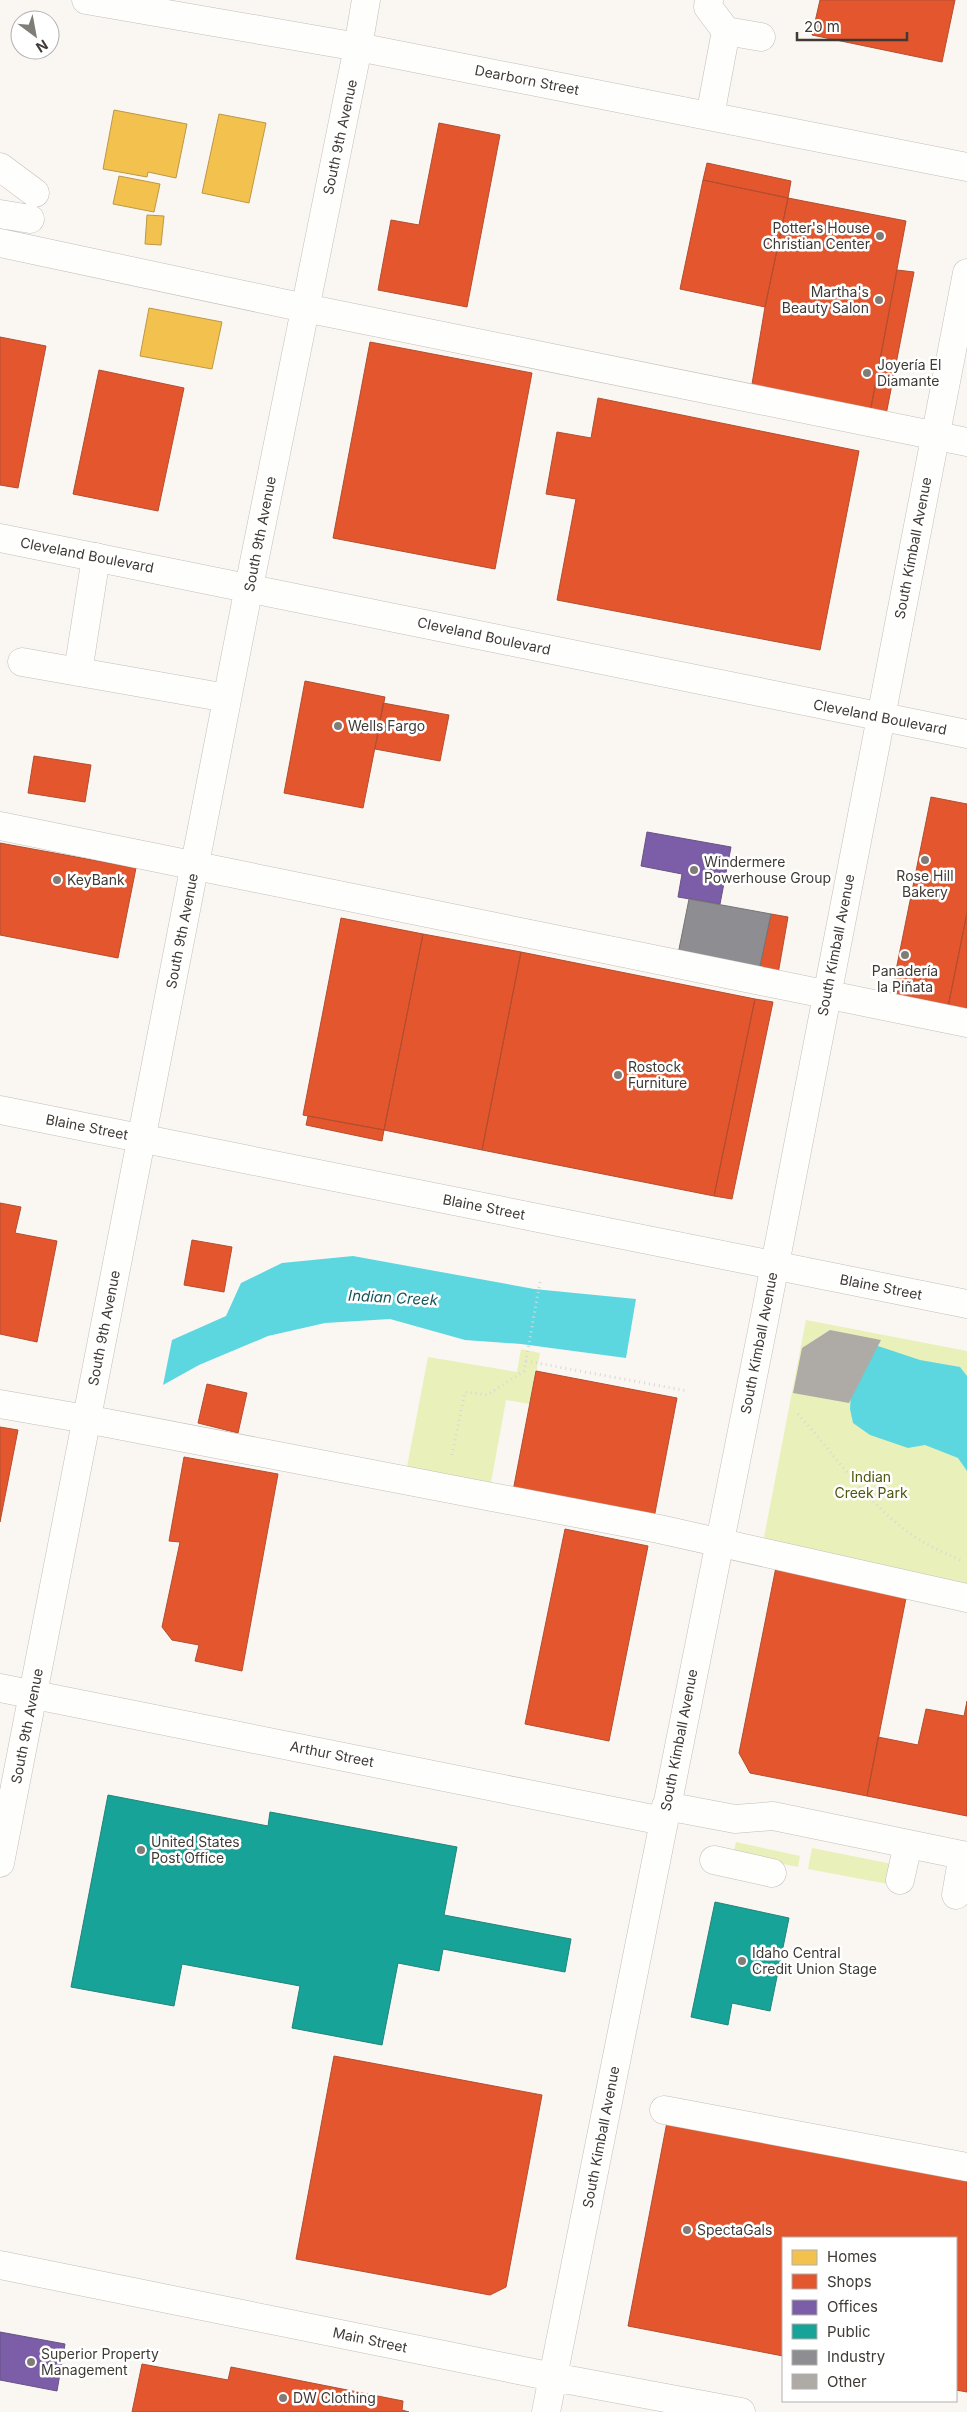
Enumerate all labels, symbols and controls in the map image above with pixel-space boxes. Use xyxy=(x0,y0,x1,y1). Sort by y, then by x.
north arrow xyxy=(10,10,60,60)
scale bar xyxy=(797,10,907,42)
text: 20 m xyxy=(804,17,840,36)
text: N xyxy=(33,36,51,56)
street label: Dearborn Street xyxy=(473,61,581,98)
street label: South 9th Avenue xyxy=(319,78,360,196)
place label: Potter's House Christian Center xyxy=(763,219,870,252)
marker: Potter's House Christian Center xyxy=(874,230,886,242)
place label: Martha's Beauty Salon xyxy=(782,283,869,316)
marker: Martha's Beauty Salon xyxy=(873,294,885,306)
place label: Joyería El Diamante xyxy=(877,356,941,389)
marker: Joyería El Diamante xyxy=(861,367,873,379)
street label: South 9th Avenue xyxy=(240,475,279,593)
street label: South Kimball Avenue xyxy=(890,476,935,620)
street label: Cleveland Boulevard xyxy=(19,533,155,576)
street label: Cleveland Boulevard xyxy=(416,613,552,658)
street label: Cleveland Boulevard xyxy=(812,695,948,738)
place label: Wells Fargo xyxy=(348,717,425,734)
marker: Wells Fargo xyxy=(332,720,344,732)
place label: Windermere Powerhouse Group xyxy=(704,853,831,886)
marker: Rose Hill Bakery xyxy=(919,854,931,866)
marker: Windermere Powerhouse Group xyxy=(688,864,700,876)
place label: Rose Hill Bakery xyxy=(896,867,954,900)
place label: KeyBank xyxy=(67,871,125,888)
street label: South 9th Avenue xyxy=(162,872,201,990)
street label: South Kimball Avenue xyxy=(813,873,858,1017)
marker: KeyBank xyxy=(51,874,63,886)
marker: Panadería la Piñata xyxy=(899,949,911,961)
place label: Panadería la Piñata xyxy=(872,962,938,995)
place label: Rostock Furniture xyxy=(628,1058,687,1091)
marker: Rostock Furniture xyxy=(612,1069,624,1081)
street label: Blaine Street xyxy=(44,1110,130,1143)
street label: Blaine Street xyxy=(441,1190,527,1223)
street label: South 9th Avenue xyxy=(84,1269,123,1387)
street label: Blaine Street xyxy=(838,1270,924,1303)
street label: South Kimball Avenue xyxy=(736,1271,781,1415)
water label: Indian Creek xyxy=(348,1286,439,1309)
park label: Indian Creek Park xyxy=(834,1468,908,1501)
street label: South 9th Avenue xyxy=(7,1667,46,1785)
street label: South Kimball Avenue xyxy=(656,1668,701,1812)
street label: Arthur Street xyxy=(289,1737,376,1770)
place label: United States Post Office xyxy=(151,1833,240,1866)
marker: United States Post Office xyxy=(135,1844,147,1856)
place label: Idaho Central Credit Union Stage xyxy=(752,1944,877,1977)
marker: Idaho Central Credit Union Stage xyxy=(736,1955,748,1967)
street label: South Kimball Avenue xyxy=(578,2065,623,2209)
place label: SpectaGals xyxy=(697,2221,772,2238)
marker: SpectaGals xyxy=(681,2224,693,2236)
legend xyxy=(782,2237,957,2402)
text: Homes xyxy=(827,2247,877,2266)
text: Shops xyxy=(827,2272,872,2291)
text: Offices xyxy=(827,2297,878,2316)
text: Public xyxy=(827,2322,870,2341)
street label: Main Street xyxy=(331,2323,409,2356)
place label: Superior Property Management xyxy=(41,2345,159,2378)
text: Industry xyxy=(827,2347,886,2366)
marker: Superior Property Management xyxy=(25,2356,37,2368)
text: Other xyxy=(827,2372,867,2391)
place label: DW Clothing xyxy=(293,2389,376,2406)
marker: DW Clothing xyxy=(277,2392,289,2404)

